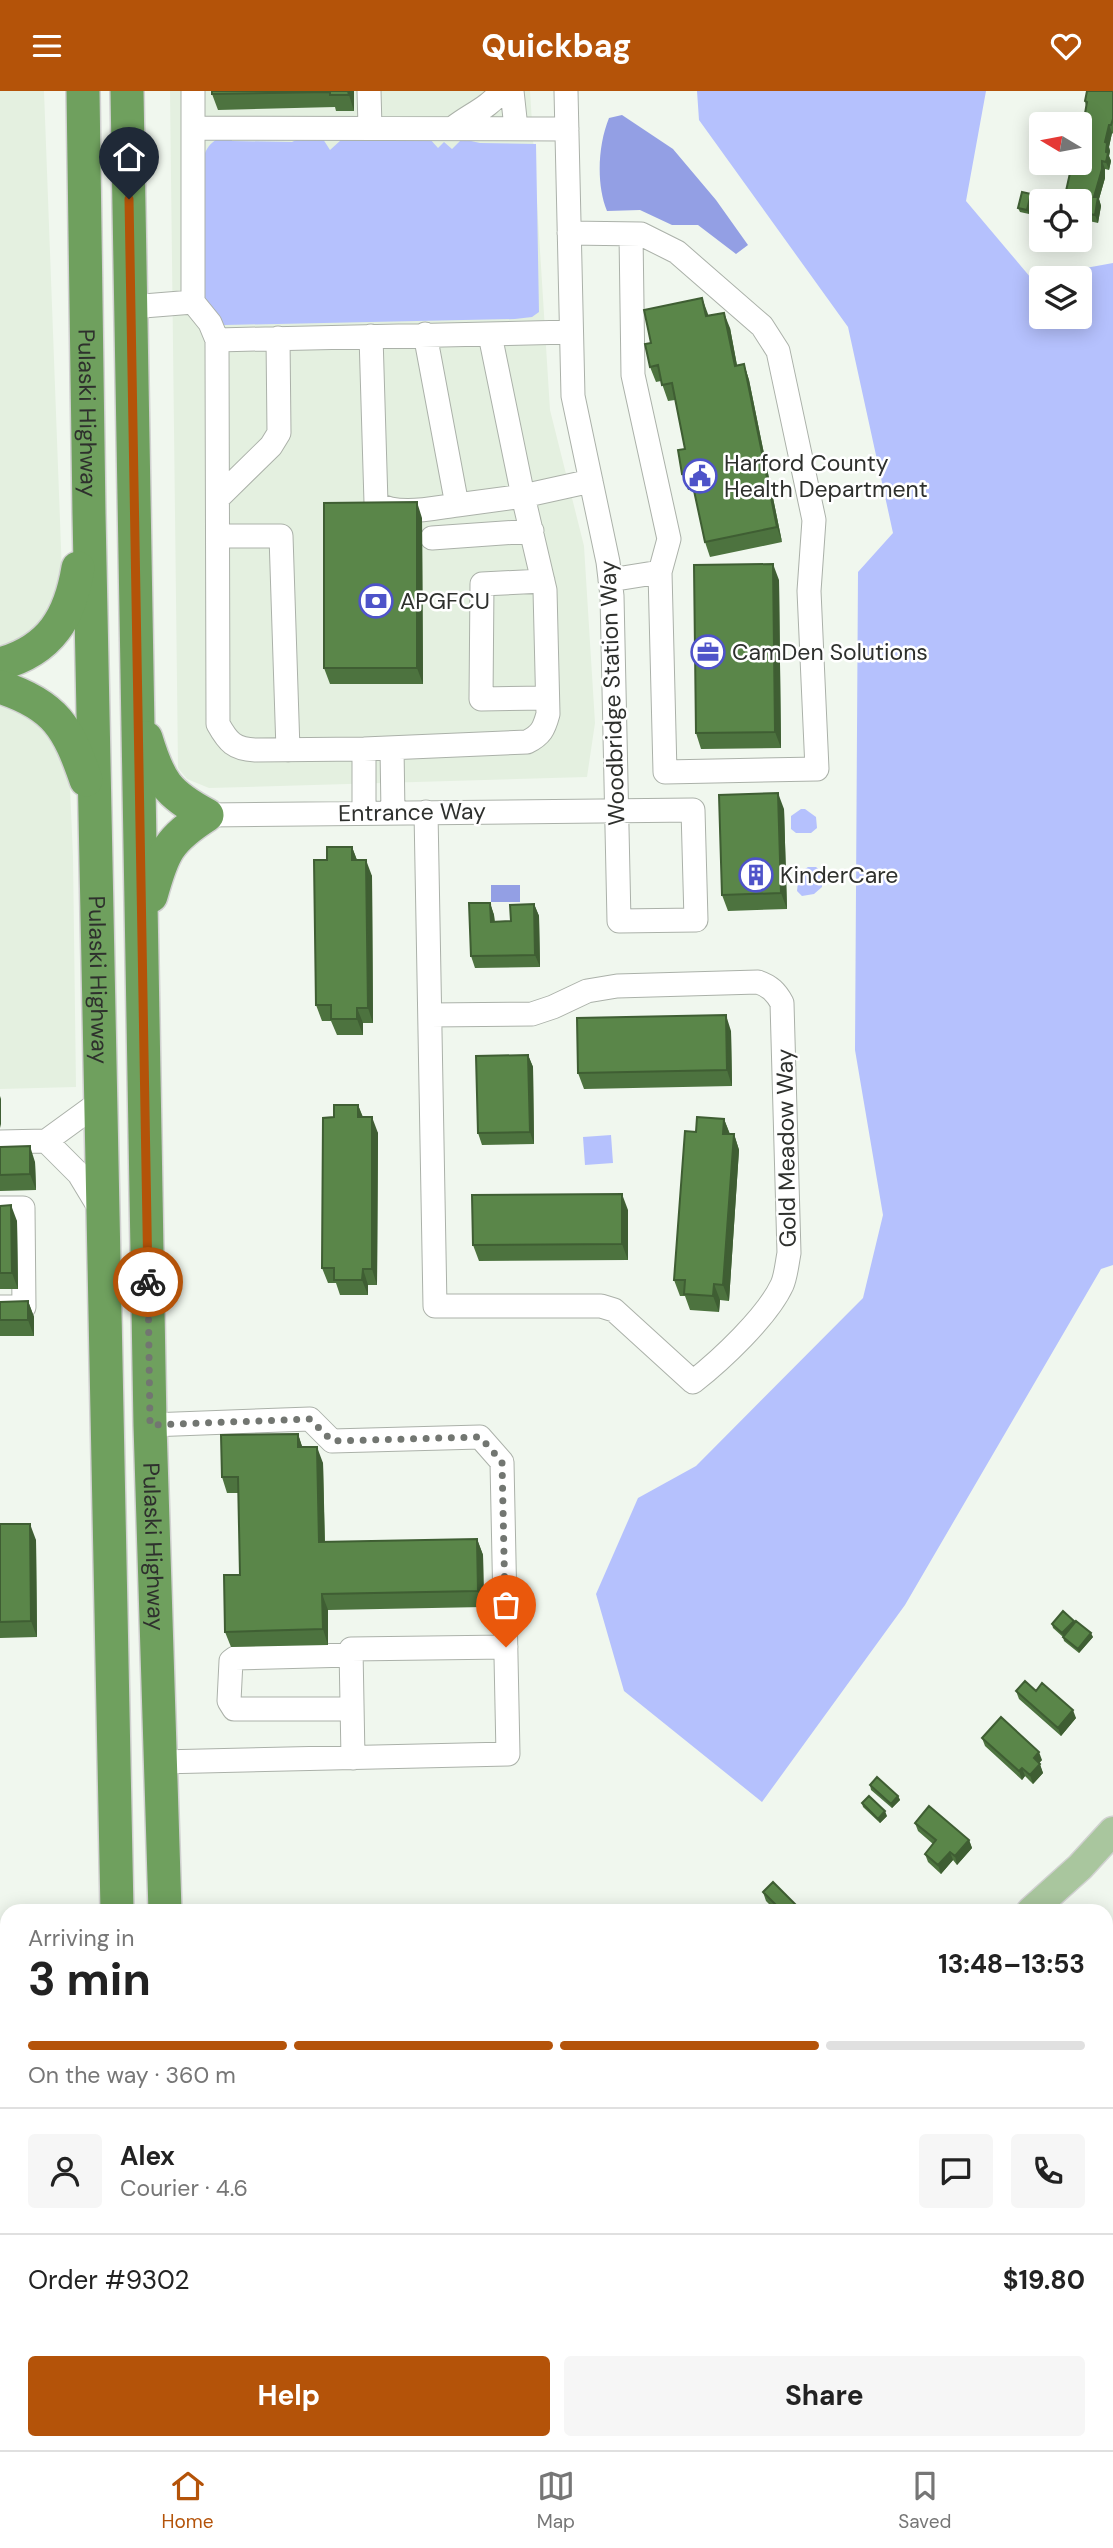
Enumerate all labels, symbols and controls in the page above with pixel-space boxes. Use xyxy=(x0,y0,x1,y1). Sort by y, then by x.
text: Quickbag xyxy=(481,25,632,67)
icon: menu xyxy=(28,27,66,65)
icon: heart xyxy=(1047,27,1085,65)
north arrow xyxy=(1029,112,1092,175)
map controls xyxy=(1029,112,1092,329)
pin xyxy=(99,127,159,199)
icon: home xyxy=(110,138,148,176)
button: locate xyxy=(1029,189,1092,252)
button: layers xyxy=(1029,266,1092,329)
street label: Pulaski Highway xyxy=(71,329,104,498)
place label: Harford County Health Department xyxy=(724,448,928,504)
public building icon: Harford County Health Department xyxy=(681,457,719,495)
street label: Woodbridge Station Way xyxy=(592,560,632,826)
bank icon: APGFCU xyxy=(357,582,395,620)
place label: APGFCU xyxy=(400,586,490,616)
office icon: CamDen Solutions xyxy=(689,633,727,671)
place label: CamDen Solutions xyxy=(732,637,928,667)
street label: Entrance Way xyxy=(338,796,486,828)
building icon: KinderCare xyxy=(737,856,775,894)
place label: KinderCare xyxy=(780,860,898,890)
street label: Pulaski Highway xyxy=(82,895,115,1065)
street label: Gold Meadow Way xyxy=(769,1048,803,1248)
courier xyxy=(113,1247,183,1317)
icon: bike xyxy=(129,1263,167,1301)
street label: Pulaski Highway xyxy=(136,1462,171,1632)
pin xyxy=(476,1575,536,1647)
icon: bag xyxy=(487,1586,525,1624)
text: Arriving in xyxy=(28,1923,134,1953)
text: 13:48–13:53 xyxy=(938,1947,1085,1981)
text: 3 min xyxy=(28,1949,151,2009)
text: On the way · 360 m xyxy=(28,2060,236,2090)
button: person xyxy=(28,2134,102,2208)
button: chat xyxy=(919,2134,993,2208)
button: phone xyxy=(1011,2134,1085,2208)
text: Alex xyxy=(120,2139,175,2173)
text: Courier · 4.6 xyxy=(120,2173,248,2203)
text: Order #9302 xyxy=(28,2263,190,2297)
text: $19.80 xyxy=(1003,2263,1085,2297)
button: Help xyxy=(28,2356,550,2436)
button: Share xyxy=(564,2356,1085,2436)
tab: Home xyxy=(162,2467,214,2534)
tab: Map xyxy=(537,2467,575,2534)
tab: Saved xyxy=(898,2467,951,2534)

